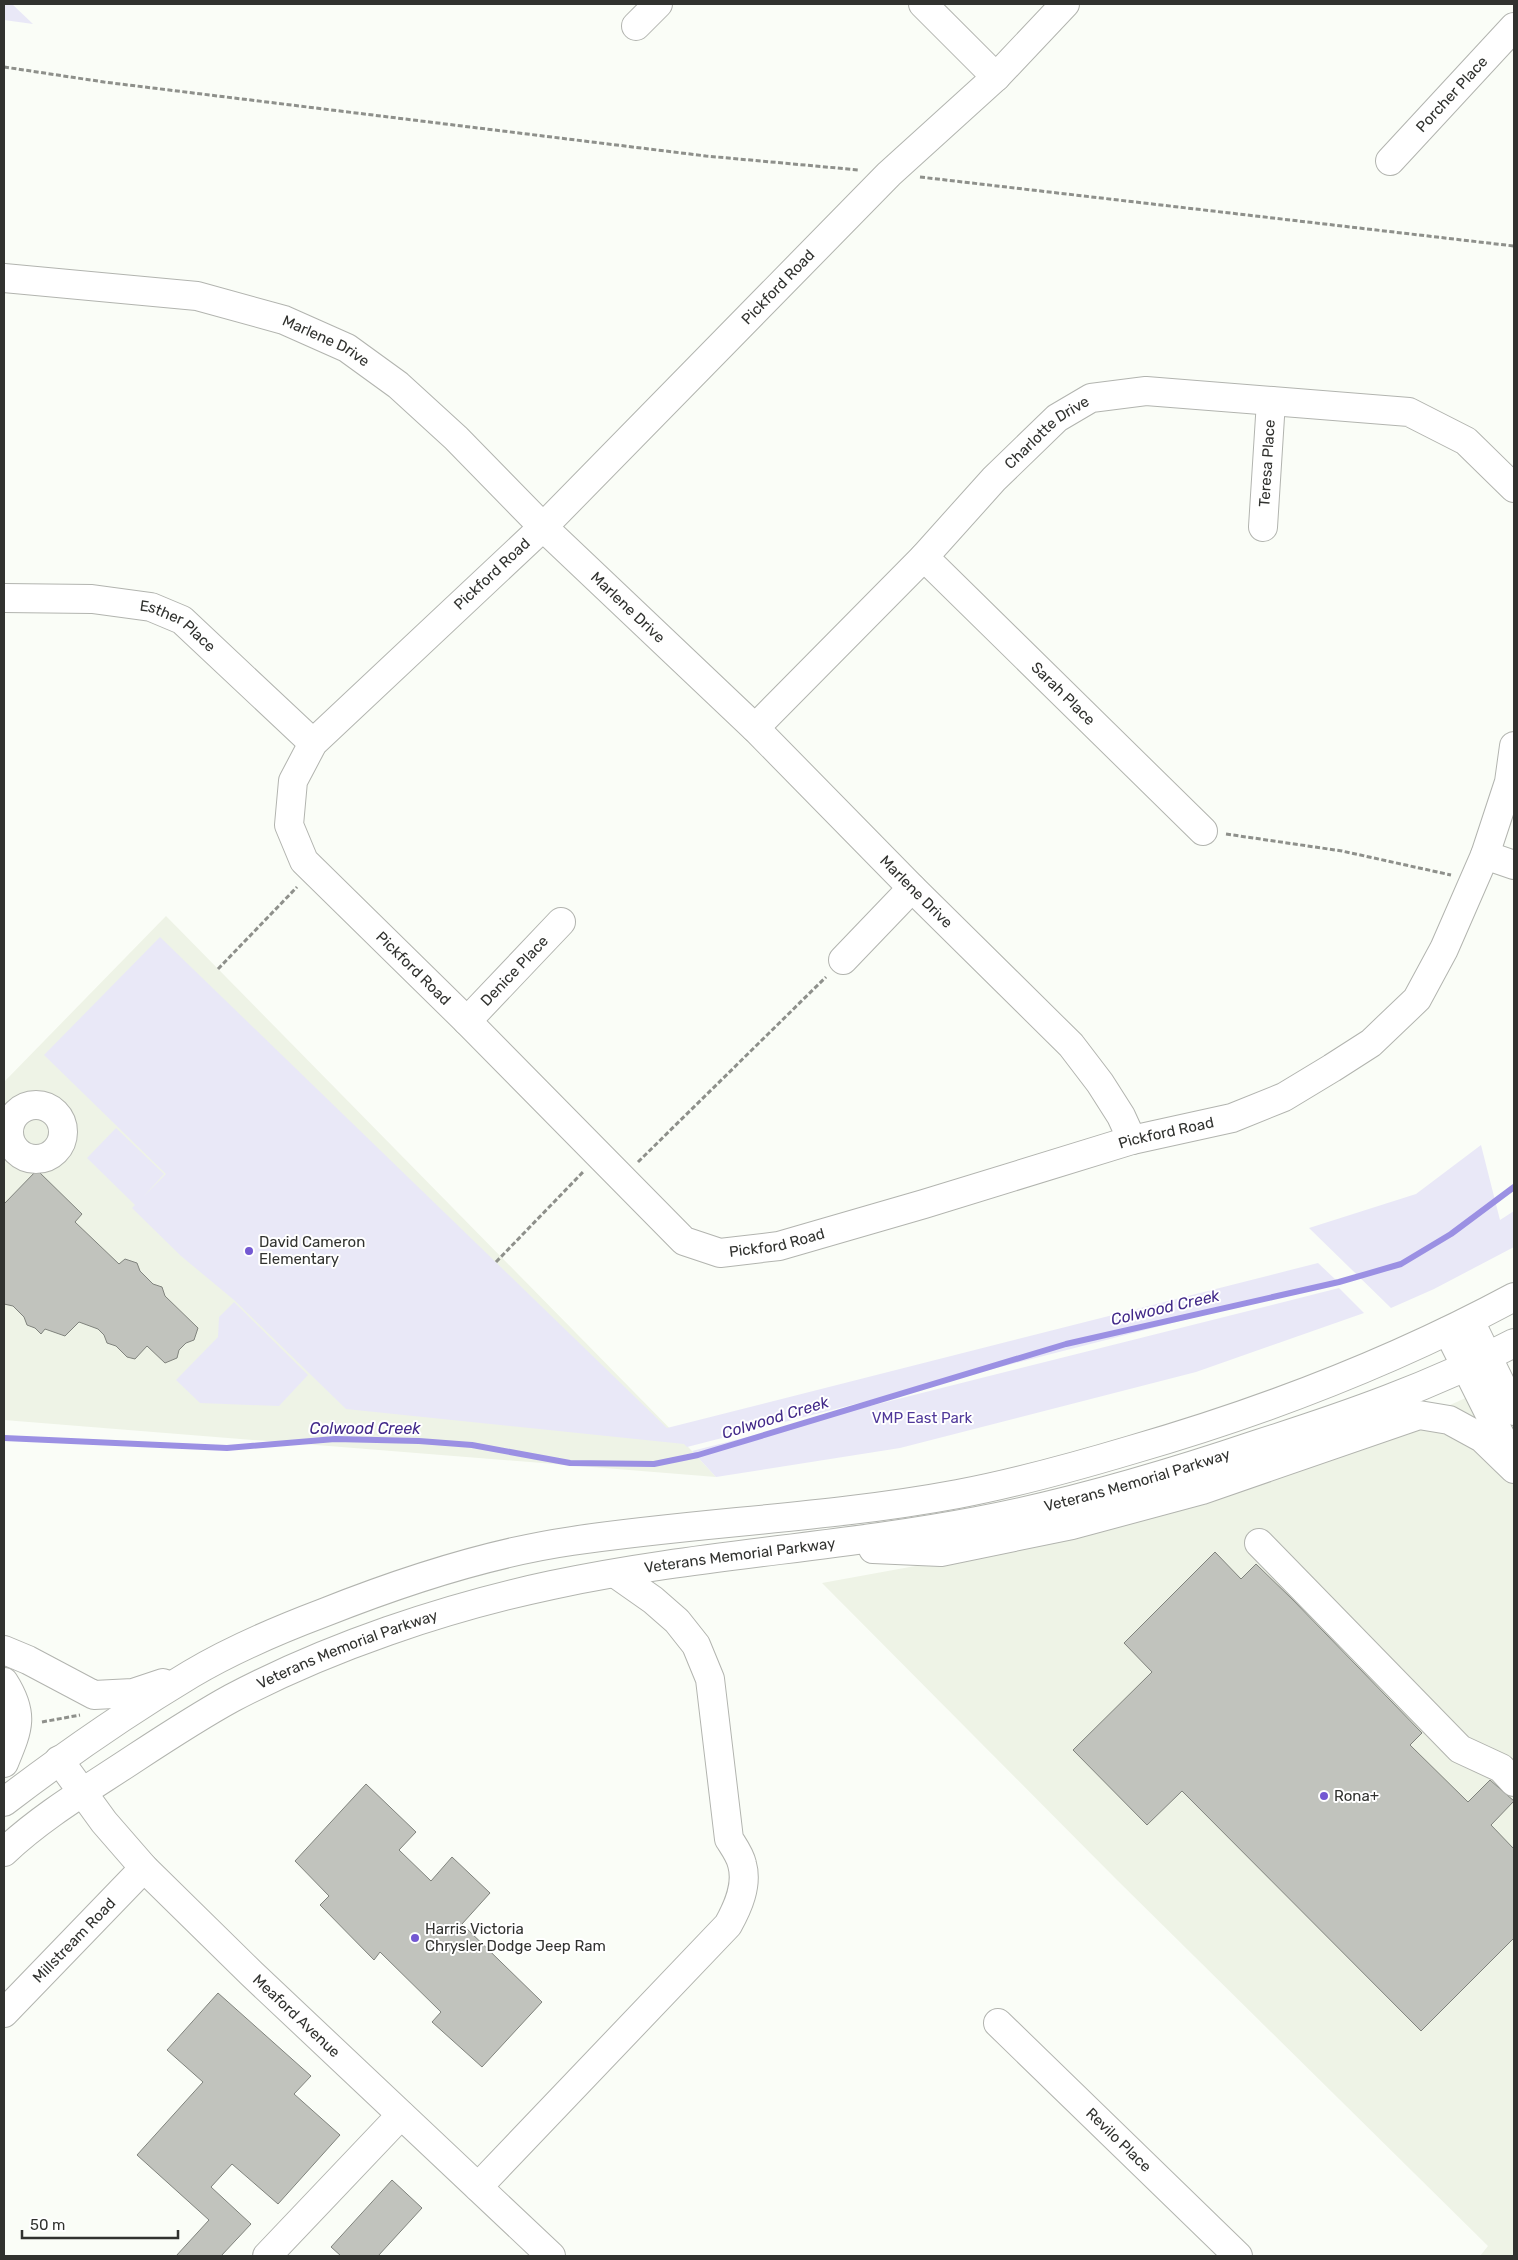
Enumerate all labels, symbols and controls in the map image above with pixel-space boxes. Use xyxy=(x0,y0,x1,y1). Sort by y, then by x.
street label: Porcher Place xyxy=(1412,53,1491,136)
street label: Pickford Road xyxy=(738,246,818,328)
street label: Marlene Drive xyxy=(280,311,373,370)
street label: Charlotte Drive xyxy=(1001,392,1092,473)
street label: Teresa Place xyxy=(1255,419,1279,507)
street label: Pickford Road xyxy=(450,534,534,614)
street label: Marlene Drive xyxy=(587,568,669,647)
street label: Esther Place xyxy=(139,597,219,656)
street label: Sarah Place xyxy=(1027,658,1099,729)
street label: Marlene Drive xyxy=(876,852,956,932)
street label: Pickford Road xyxy=(372,928,454,1009)
street label: Denice Place xyxy=(477,932,552,1010)
street label: Pickford Road xyxy=(1116,1113,1215,1153)
street label: Pickford Road xyxy=(728,1224,827,1261)
place label: David Cameron Elementary xyxy=(259,1233,365,1268)
marker: David Cameron Elementary xyxy=(243,1245,255,1257)
water label: Colwood Creek xyxy=(1109,1286,1222,1329)
water label: Colwood Creek xyxy=(719,1392,832,1443)
park label: VMP East Park xyxy=(872,1409,972,1427)
water label: Colwood Creek xyxy=(310,1419,421,1438)
street label: Veterans Memorial Parkway xyxy=(1042,1445,1232,1515)
street label: Veterans Memorial Parkway xyxy=(643,1534,836,1577)
street label: Veterans Memorial Parkway xyxy=(254,1606,440,1693)
place label: Rona+ xyxy=(1334,1787,1379,1805)
marker: Rona+ xyxy=(1318,1790,1330,1802)
street label: Millstream Road xyxy=(29,1894,119,1987)
place label: Harris Victoria Chrysler Dodge Jeep Ram xyxy=(425,1920,606,1955)
marker: Harris Victoria Chrysler Dodge Jeep Ram xyxy=(409,1932,421,1944)
street label: Meaford Avenue xyxy=(249,1971,344,2061)
street label: Revilo Place xyxy=(1082,2104,1155,2176)
scale bar xyxy=(22,2208,179,2240)
text: 50 m xyxy=(30,2216,65,2234)

